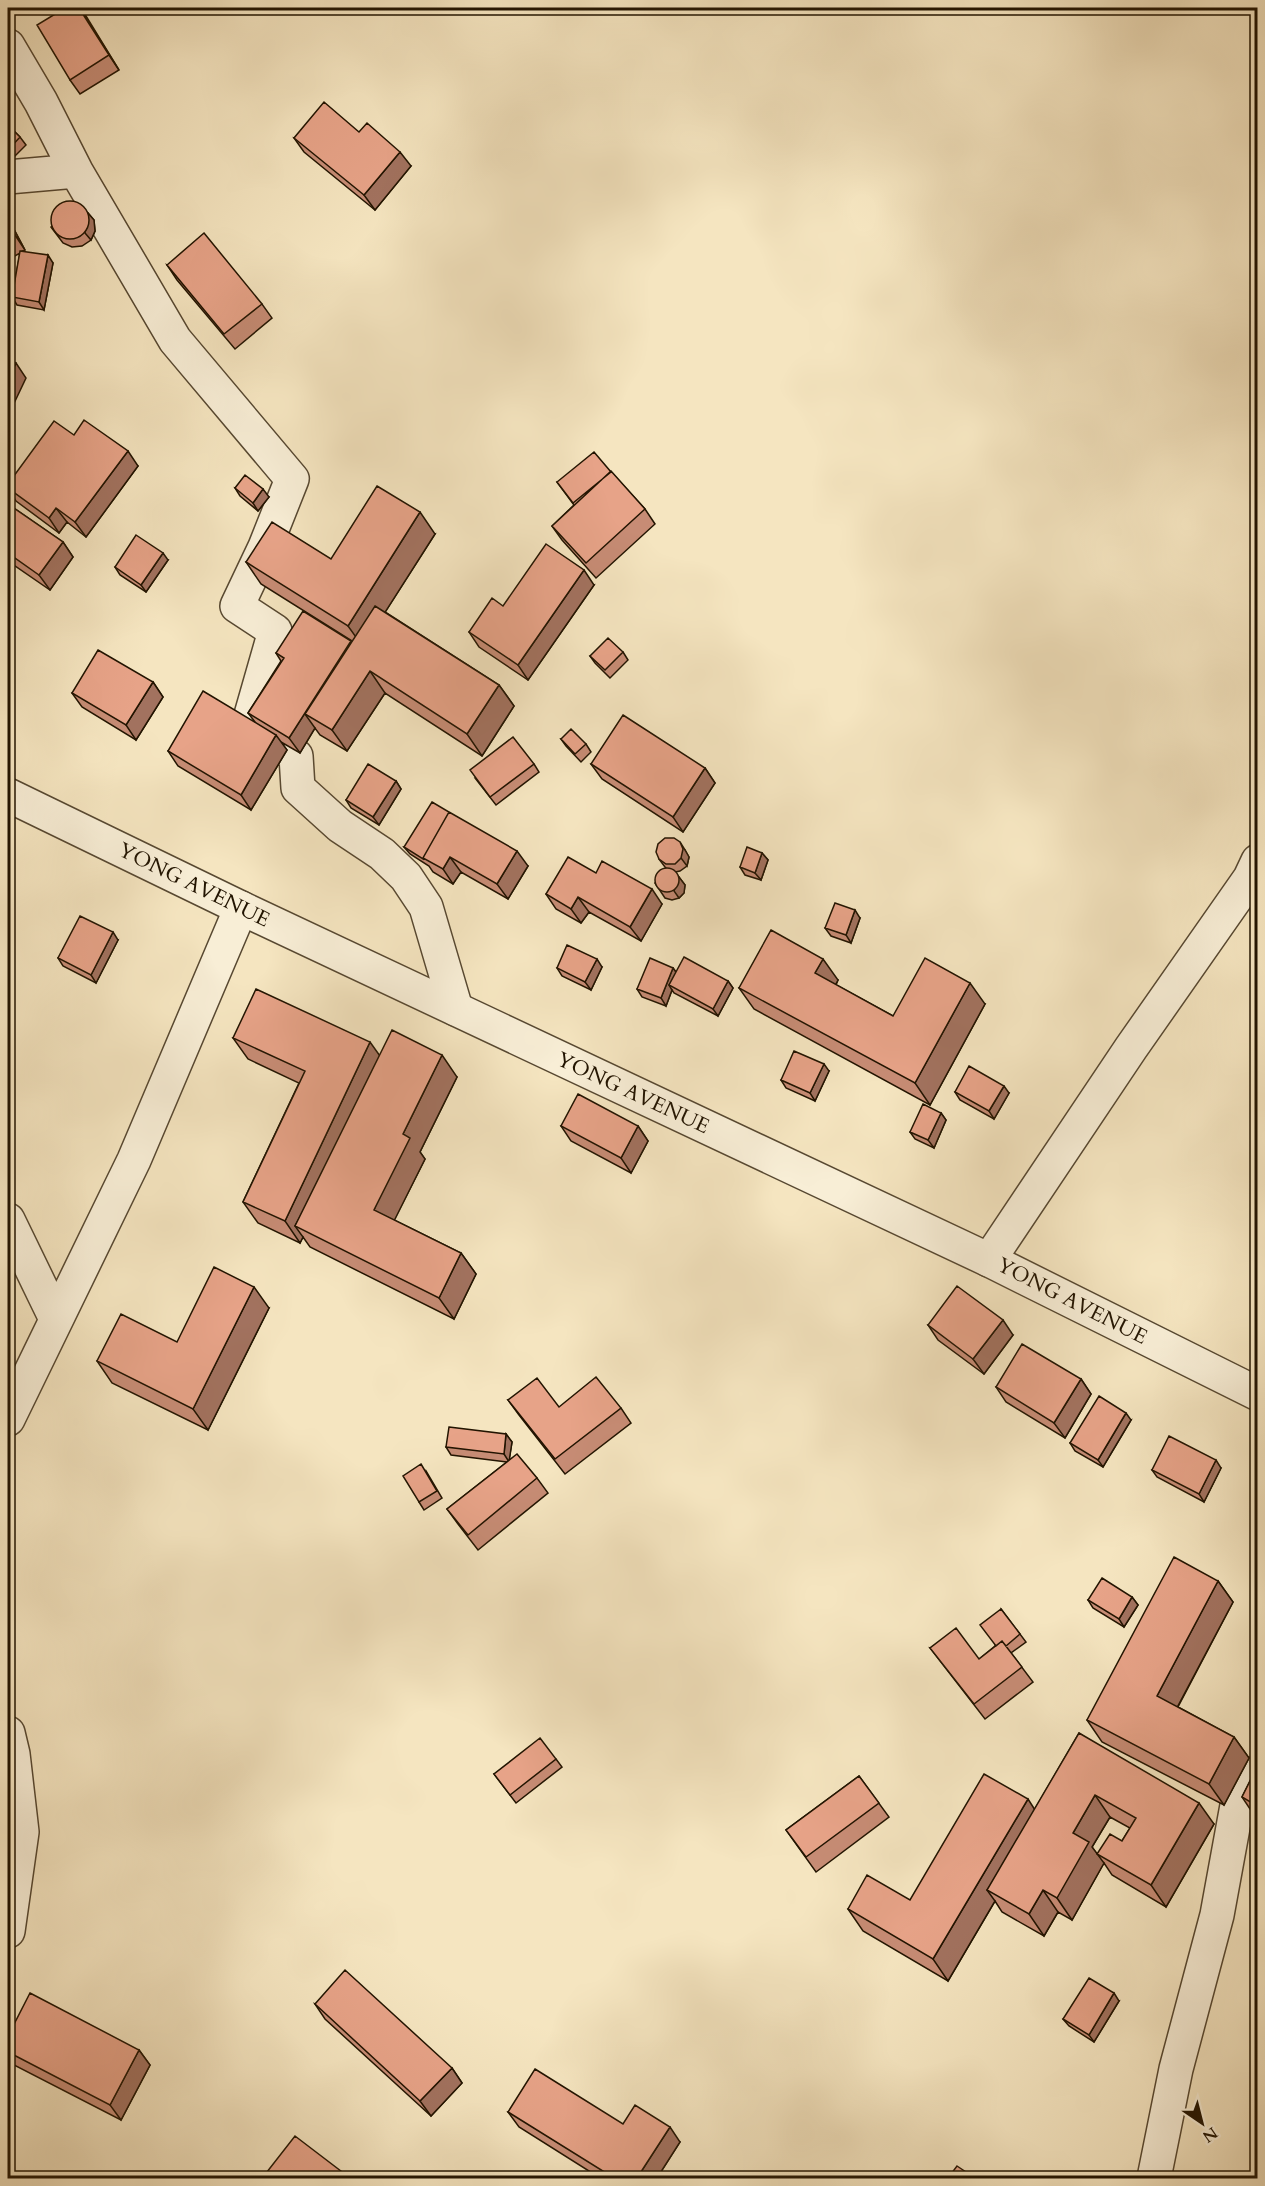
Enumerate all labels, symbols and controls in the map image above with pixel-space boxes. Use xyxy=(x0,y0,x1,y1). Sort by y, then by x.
street label: YONG AVENUE xyxy=(113,836,275,934)
street label: YONG AVENUE xyxy=(552,1045,714,1141)
street label: YONG AVENUE xyxy=(992,1251,1152,1351)
north arrow xyxy=(1172,2093,1232,2153)
text: N xyxy=(1198,2121,1222,2148)

